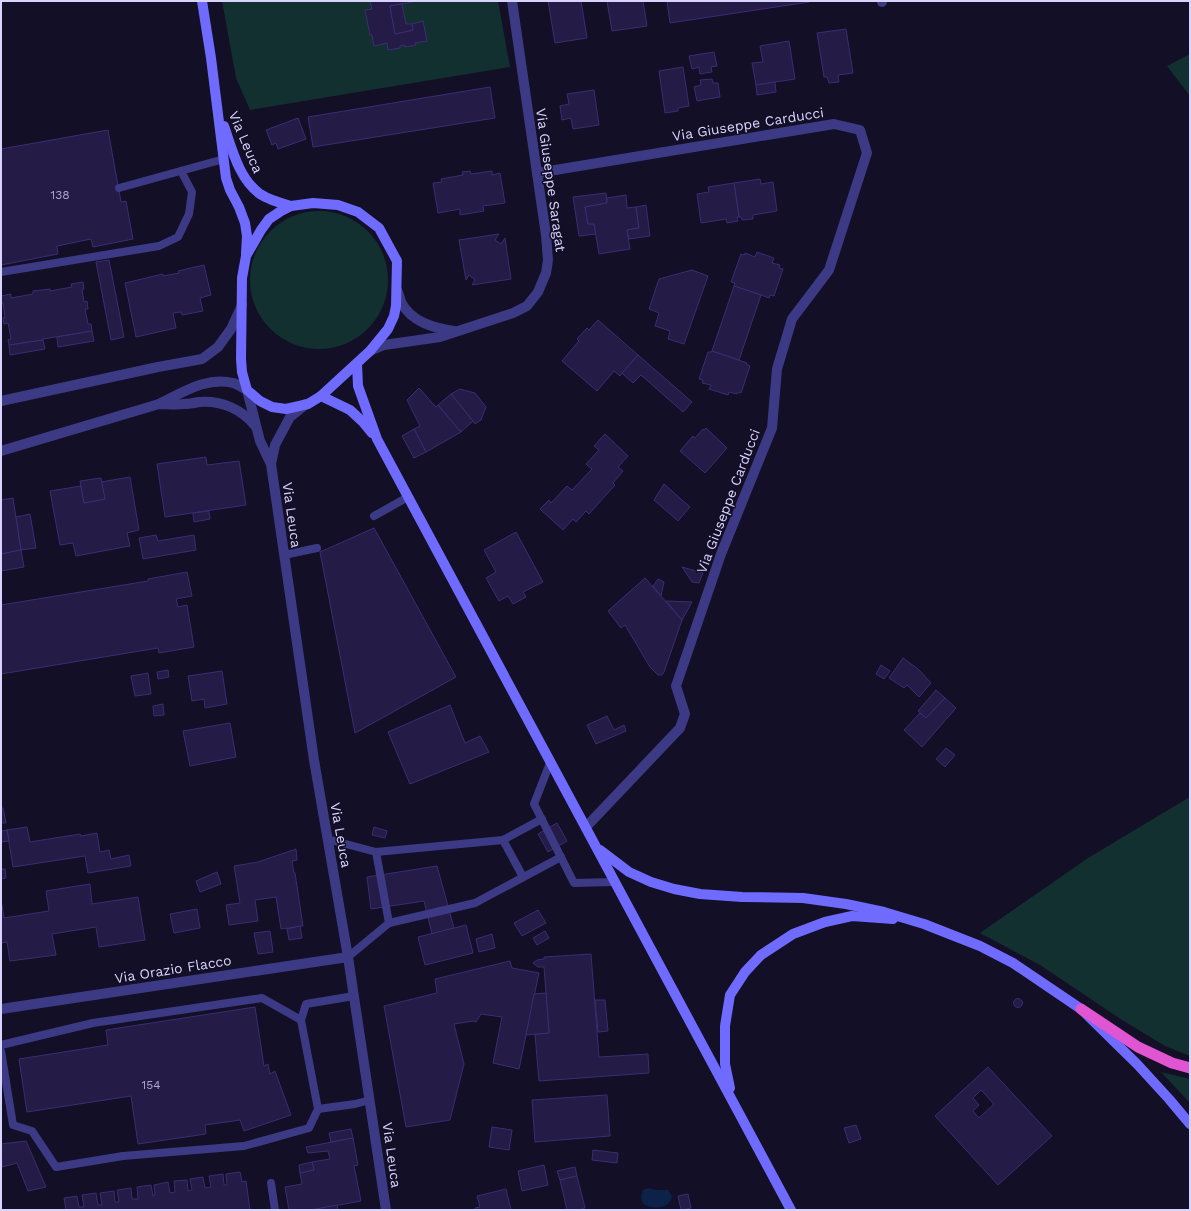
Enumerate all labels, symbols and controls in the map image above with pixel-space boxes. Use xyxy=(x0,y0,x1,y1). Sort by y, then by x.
street label: Via Giuseppe Carducci xyxy=(671,104,825,144)
street label: Via Giuseppe Saragat xyxy=(533,107,569,253)
street label: Via Leuca xyxy=(226,109,266,175)
house number: 138 xyxy=(50,188,70,202)
street label: Via Giuseppe Carducci xyxy=(693,427,763,575)
street label: Via Leuca xyxy=(279,481,305,549)
street label: Via Leuca xyxy=(327,801,355,869)
street label: Via Orazio Flacco xyxy=(113,952,233,986)
house number: 154 xyxy=(142,1078,161,1092)
street label: Via Leuca xyxy=(379,1121,405,1189)

